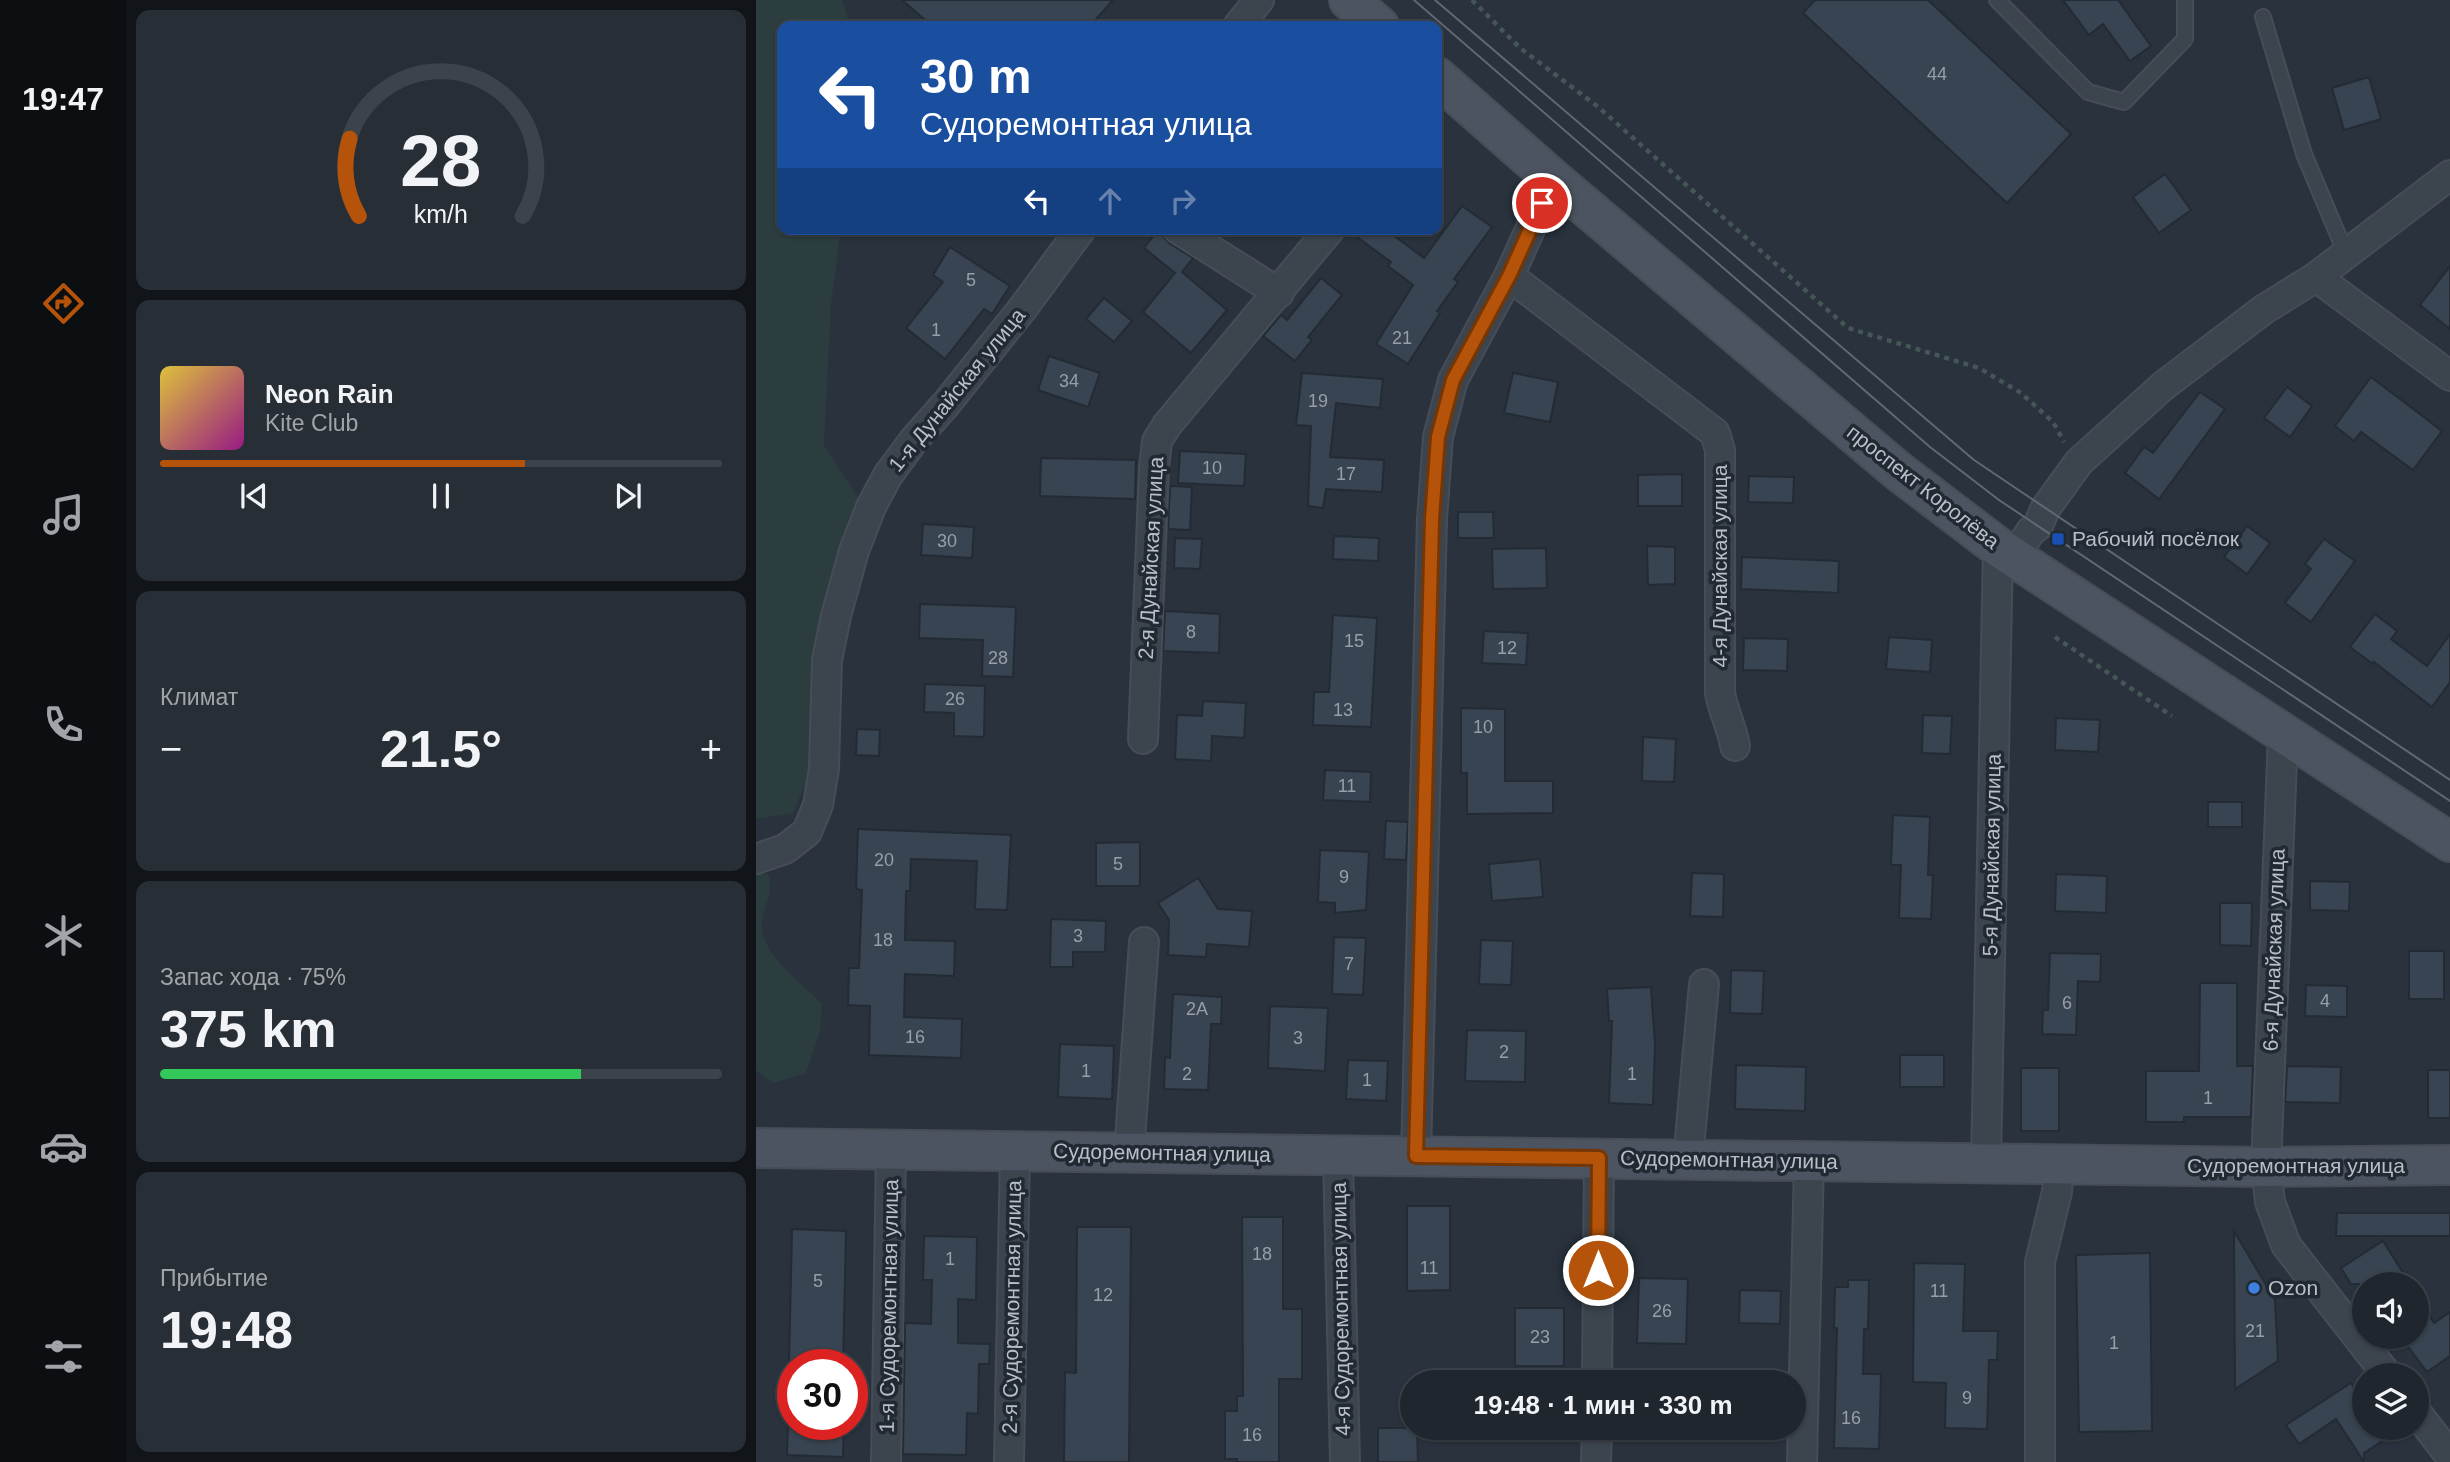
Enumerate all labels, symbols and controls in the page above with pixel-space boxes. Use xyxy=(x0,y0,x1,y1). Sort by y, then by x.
icon: left xyxy=(805,49,896,140)
text: 30 m xyxy=(920,49,1032,103)
house number: 44 xyxy=(1927,64,1947,84)
text: 19:47 xyxy=(22,81,104,117)
text: Судоремонтная улица xyxy=(920,106,1252,142)
text: 28 xyxy=(401,121,481,202)
pin xyxy=(1512,173,1572,233)
icon: left xyxy=(1018,182,1056,220)
icon: ahead xyxy=(1091,182,1129,220)
icon: right xyxy=(1164,182,1202,220)
icon: arrive xyxy=(1523,184,1561,222)
text: km/h xyxy=(414,200,468,228)
house number: 5 xyxy=(966,270,976,290)
icon: directions xyxy=(39,279,88,328)
street label: 1-я Дунайская улица xyxy=(884,303,1030,476)
house number: 1 xyxy=(931,320,941,340)
house number: 21 xyxy=(1392,328,1412,348)
house number: 34 xyxy=(1059,371,1079,391)
text: Neon Rain xyxy=(265,379,394,409)
house number: 19 xyxy=(1308,391,1328,411)
text: Kite Club xyxy=(265,410,358,436)
street label: проспект Королёва xyxy=(1843,420,2004,553)
street label: 2-я Дунайская улица xyxy=(1134,456,1167,660)
house number: 10 xyxy=(1202,458,1222,478)
house number: 17 xyxy=(1336,464,1356,484)
street label: 4-я Дунайская улица xyxy=(1708,464,1731,667)
icon: previous xyxy=(235,477,273,515)
icon: pause xyxy=(422,477,460,515)
icon: next xyxy=(609,477,647,515)
icon: music xyxy=(39,490,88,539)
place label: Рабочий посёлок xyxy=(2072,527,2240,550)
house number: 30 xyxy=(937,531,957,551)
marker: Рабочий посёлок xyxy=(2050,531,2066,547)
house number: 8 xyxy=(1186,622,1196,642)
house number: 15 xyxy=(1344,631,1364,651)
house number: 12 xyxy=(1497,638,1517,658)
house number: 28 xyxy=(988,648,1008,668)
text: Климат xyxy=(160,684,238,710)
house number: 26 xyxy=(945,689,965,709)
icon: phone xyxy=(39,700,88,749)
house number: 13 xyxy=(1333,700,1353,720)
house number: 10 xyxy=(1473,717,1493,737)
text: 21.5° xyxy=(380,720,502,778)
text: − xyxy=(160,728,182,770)
text: + xyxy=(700,728,722,770)
street label: 5-я Дунайская улица xyxy=(1978,753,2005,957)
house number: 11 xyxy=(1338,776,1356,796)
street label: 6-я Дунайская улица xyxy=(2258,848,2289,1052)
house number: 20 xyxy=(874,850,894,870)
house number: 5 xyxy=(1113,854,1123,874)
house number: 9 xyxy=(1339,867,1349,887)
icon: climate xyxy=(39,911,88,960)
house number: 3 xyxy=(1073,926,1083,946)
house number: 18 xyxy=(873,930,893,950)
house number: 7 xyxy=(1344,954,1354,974)
text: Запас хода · 75% xyxy=(160,964,346,990)
house number: 4 xyxy=(2320,991,2330,1011)
house number: 6 xyxy=(2062,993,2072,1013)
house number: 2А xyxy=(1186,999,1208,1019)
text: 375 km xyxy=(160,1000,336,1058)
house number: 16 xyxy=(905,1027,925,1047)
house number: 3 xyxy=(1293,1028,1303,1048)
house number: 2 xyxy=(1499,1042,1509,1062)
house number: 1 xyxy=(1081,1061,1091,1081)
house number: 2 xyxy=(1182,1064,1192,1084)
house number: 1 xyxy=(1627,1064,1637,1084)
house number: 1 xyxy=(1362,1070,1372,1090)
house number: 1 xyxy=(2203,1088,2213,1108)
icon: car xyxy=(39,1122,88,1171)
street label: Судоремонтная улица xyxy=(1053,1139,1271,1166)
street label: Судоремонтная улица xyxy=(1620,1146,1838,1173)
street label: Судоремонтная улица xyxy=(2187,1154,2405,1177)
street label: 1-я Судоремонтная улица xyxy=(875,1179,902,1433)
street label: 2-я Судоремонтная улица xyxy=(998,1180,1025,1434)
street label: 4-я Судоремонтная улица xyxy=(1327,1182,1354,1436)
position arrow xyxy=(1561,1233,1635,1307)
house number: 18 xyxy=(1252,1244,1272,1264)
house number: 1 xyxy=(945,1249,955,1269)
house number: 11 xyxy=(1420,1258,1438,1278)
text: Прибытие xyxy=(160,1265,268,1291)
house number: 5 xyxy=(813,1271,823,1291)
map controls xyxy=(2352,1272,2429,1440)
button: sound xyxy=(2352,1272,2429,1349)
place label: Ozon xyxy=(2268,1276,2318,1299)
marker: Ozon xyxy=(2246,1280,2262,1296)
house number: 11 xyxy=(1930,1281,1948,1301)
house number: 12 xyxy=(1093,1285,1113,1305)
text: 19:48 xyxy=(160,1301,293,1359)
house number: 26 xyxy=(1652,1301,1672,1321)
house number: 21 xyxy=(2245,1321,2265,1341)
house number: 23 xyxy=(1530,1327,1550,1347)
icon: filters xyxy=(39,1332,88,1381)
house number: 1 xyxy=(2109,1333,2119,1353)
speed limit sign: 30 xyxy=(777,1349,868,1440)
button: layers xyxy=(2352,1363,2429,1440)
house number: 9 xyxy=(1962,1388,1972,1408)
text: 19:48 · 1 мин · 330 m xyxy=(1473,1390,1733,1420)
house number: 16 xyxy=(1841,1408,1861,1428)
house number: 16 xyxy=(1242,1425,1262,1445)

